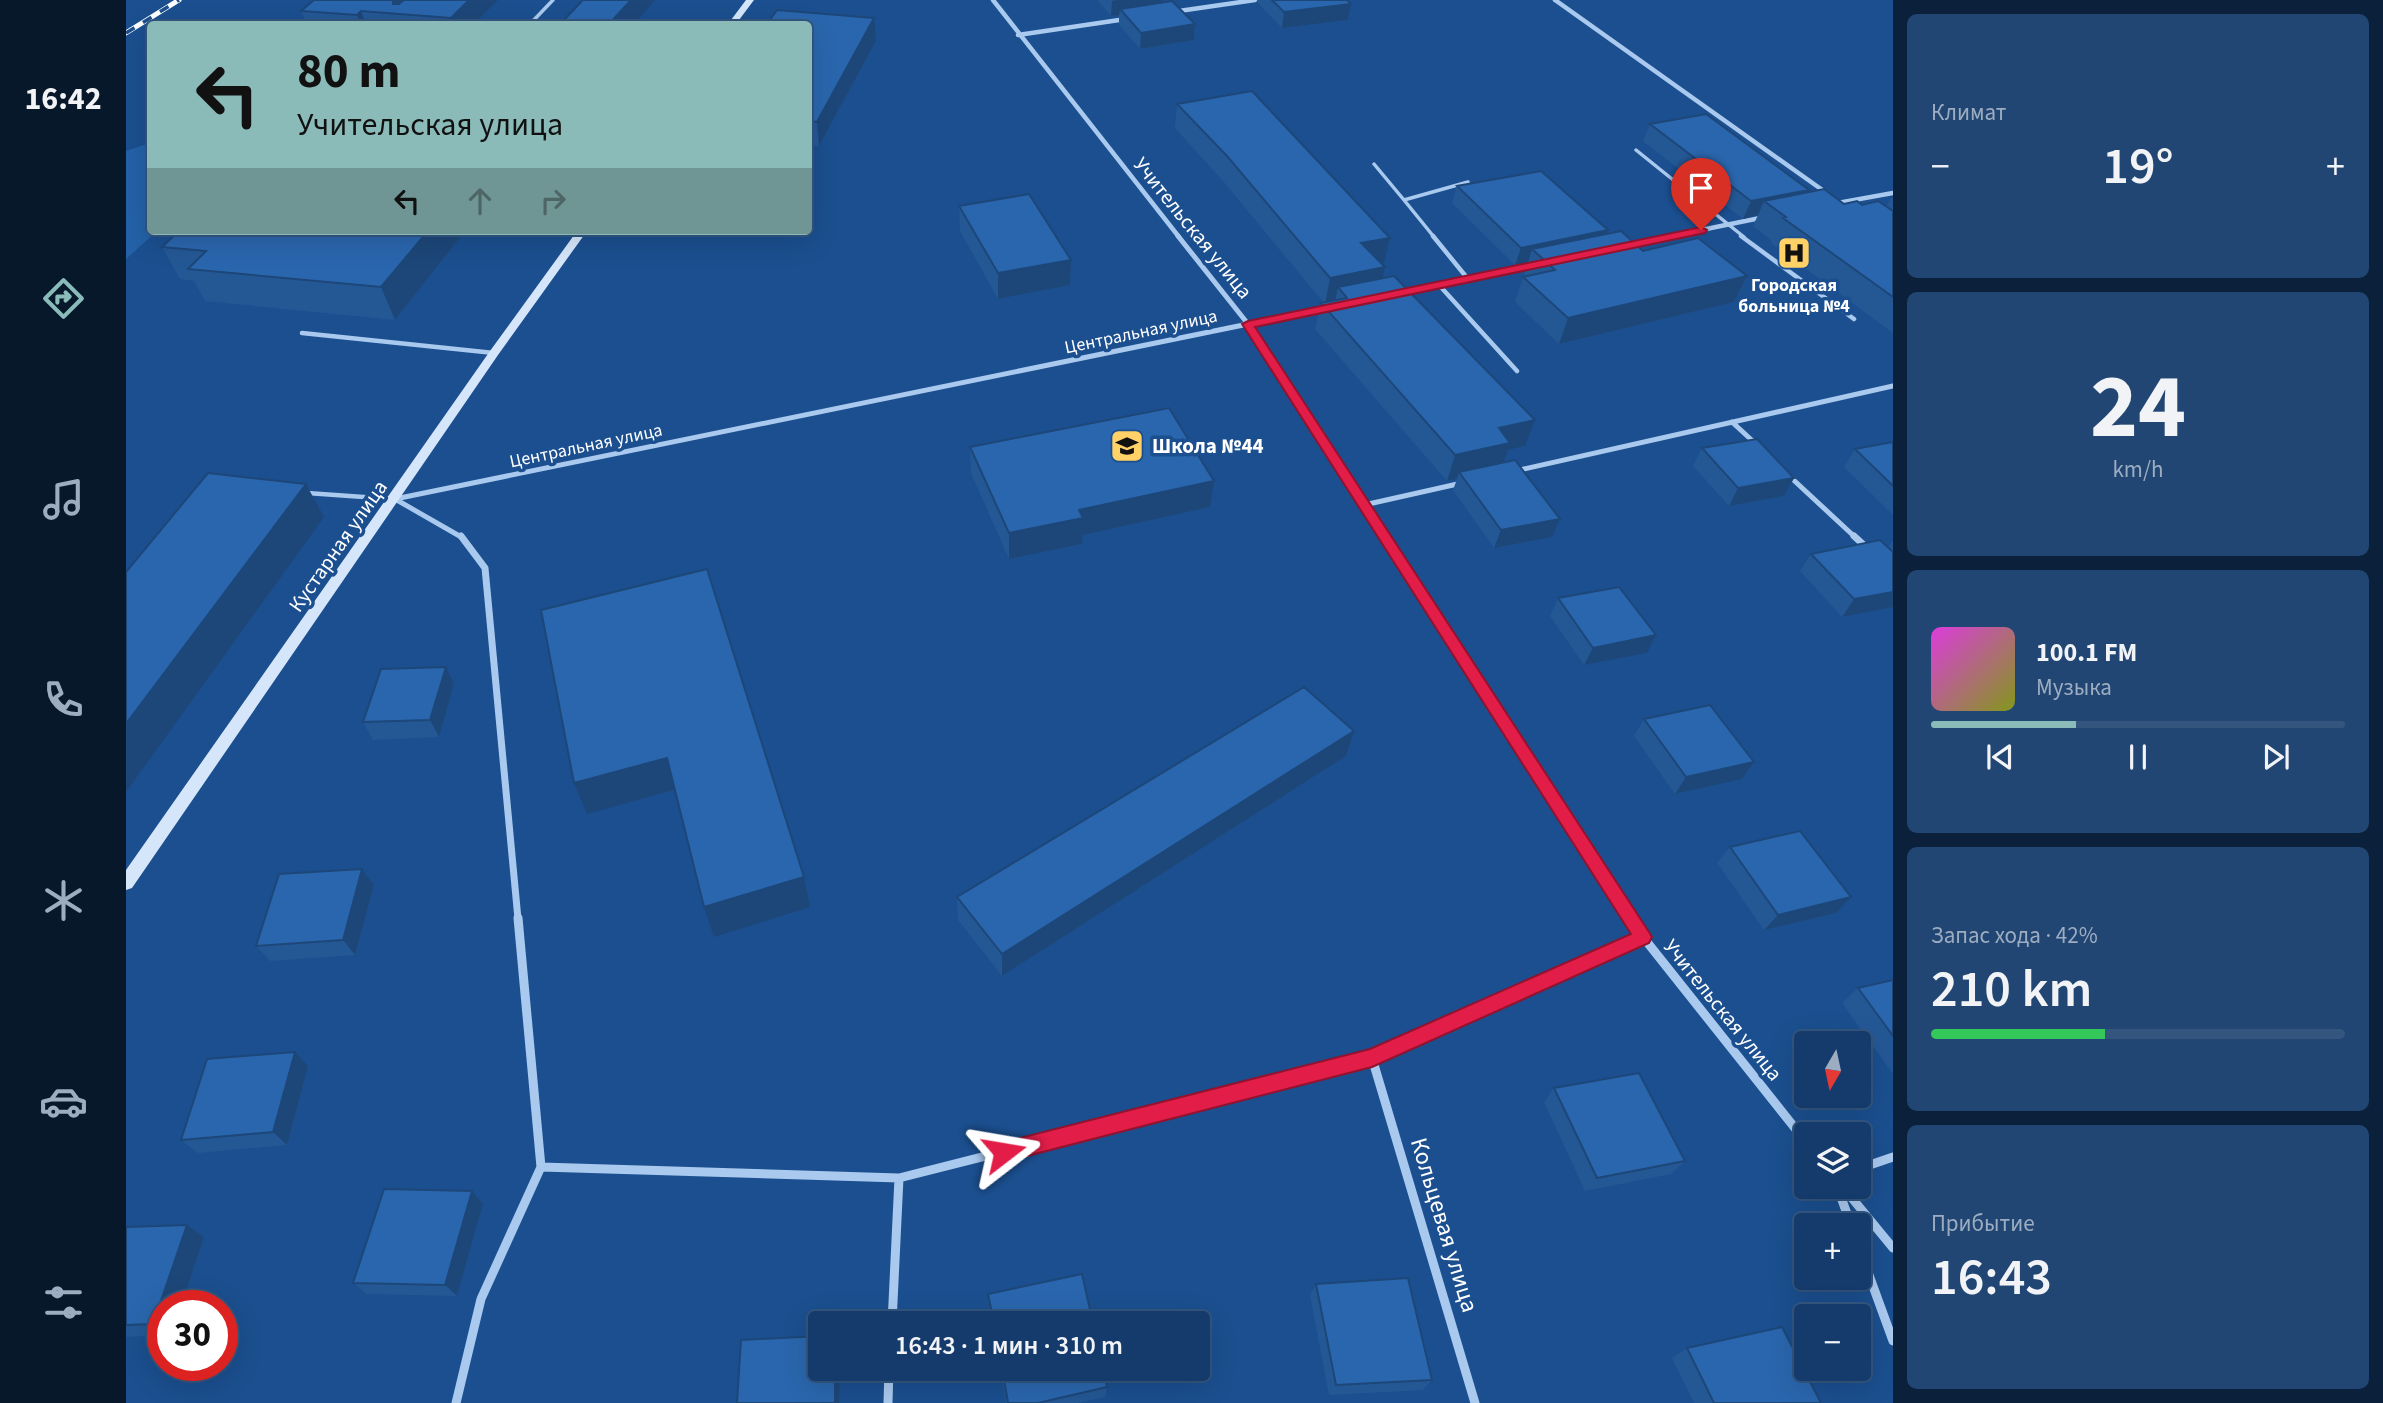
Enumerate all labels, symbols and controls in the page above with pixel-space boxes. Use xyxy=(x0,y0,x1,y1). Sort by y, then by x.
text: 80 m xyxy=(297,37,401,107)
icon: left xyxy=(182,49,273,140)
text: 16:42 xyxy=(24,76,102,122)
text: Климат xyxy=(1931,96,2006,129)
text: Учительская улица xyxy=(297,102,563,148)
text: 19° xyxy=(2102,130,2174,204)
text: − xyxy=(1931,140,1950,194)
text: + xyxy=(2326,140,2345,194)
street label: Учительская улица xyxy=(1126,151,1260,305)
pin xyxy=(1671,158,1731,230)
icon: arrive xyxy=(1682,169,1720,207)
icon: left xyxy=(388,182,426,220)
icon: ahead xyxy=(461,182,499,220)
icon: right xyxy=(534,182,572,220)
hospital icon: Городская больница №4 xyxy=(1775,234,1813,272)
place label: Городская больница №4 xyxy=(1738,273,1850,319)
icon: directions xyxy=(39,274,88,323)
street label: Центральная улица xyxy=(1062,304,1220,360)
text: 24 xyxy=(2090,343,2186,472)
street label: Центральная улица xyxy=(507,418,665,474)
school or university icon: Школа №44 xyxy=(1108,427,1146,465)
place label: Школа №44 xyxy=(1152,431,1264,461)
text: km/h xyxy=(2112,453,2164,486)
street label: Кустарная улица xyxy=(281,474,395,618)
icon: music xyxy=(39,475,88,524)
text: 100.1 FM xyxy=(2036,634,2137,671)
text: Музыка xyxy=(2036,671,2112,704)
icon: phone xyxy=(39,675,88,724)
icon: previous xyxy=(1981,738,2019,776)
icon: pause xyxy=(2119,738,2157,776)
icon: next xyxy=(2257,738,2295,776)
icon: climate xyxy=(39,876,88,925)
text: Запас хода · 42% xyxy=(1931,919,2098,952)
street label: Учительская улица xyxy=(1656,933,1790,1087)
text: 210 km xyxy=(1931,953,2092,1027)
north arrow xyxy=(1794,1031,1871,1108)
map controls xyxy=(1794,1031,1871,1381)
icon: car xyxy=(39,1077,88,1126)
position arrow xyxy=(967,1115,1041,1189)
button: layers xyxy=(1794,1122,1871,1199)
street label: Кольцевая улица xyxy=(1401,1133,1487,1317)
text: Прибытие xyxy=(1931,1207,2035,1240)
button: + xyxy=(1794,1213,1871,1290)
text: 16:43 xyxy=(1931,1241,2052,1315)
icon: filters xyxy=(39,1278,88,1327)
speed limit sign: 30 xyxy=(147,1290,238,1381)
button: − xyxy=(1794,1304,1871,1381)
text: 16:43 · 1 мин · 310 m xyxy=(895,1327,1123,1364)

